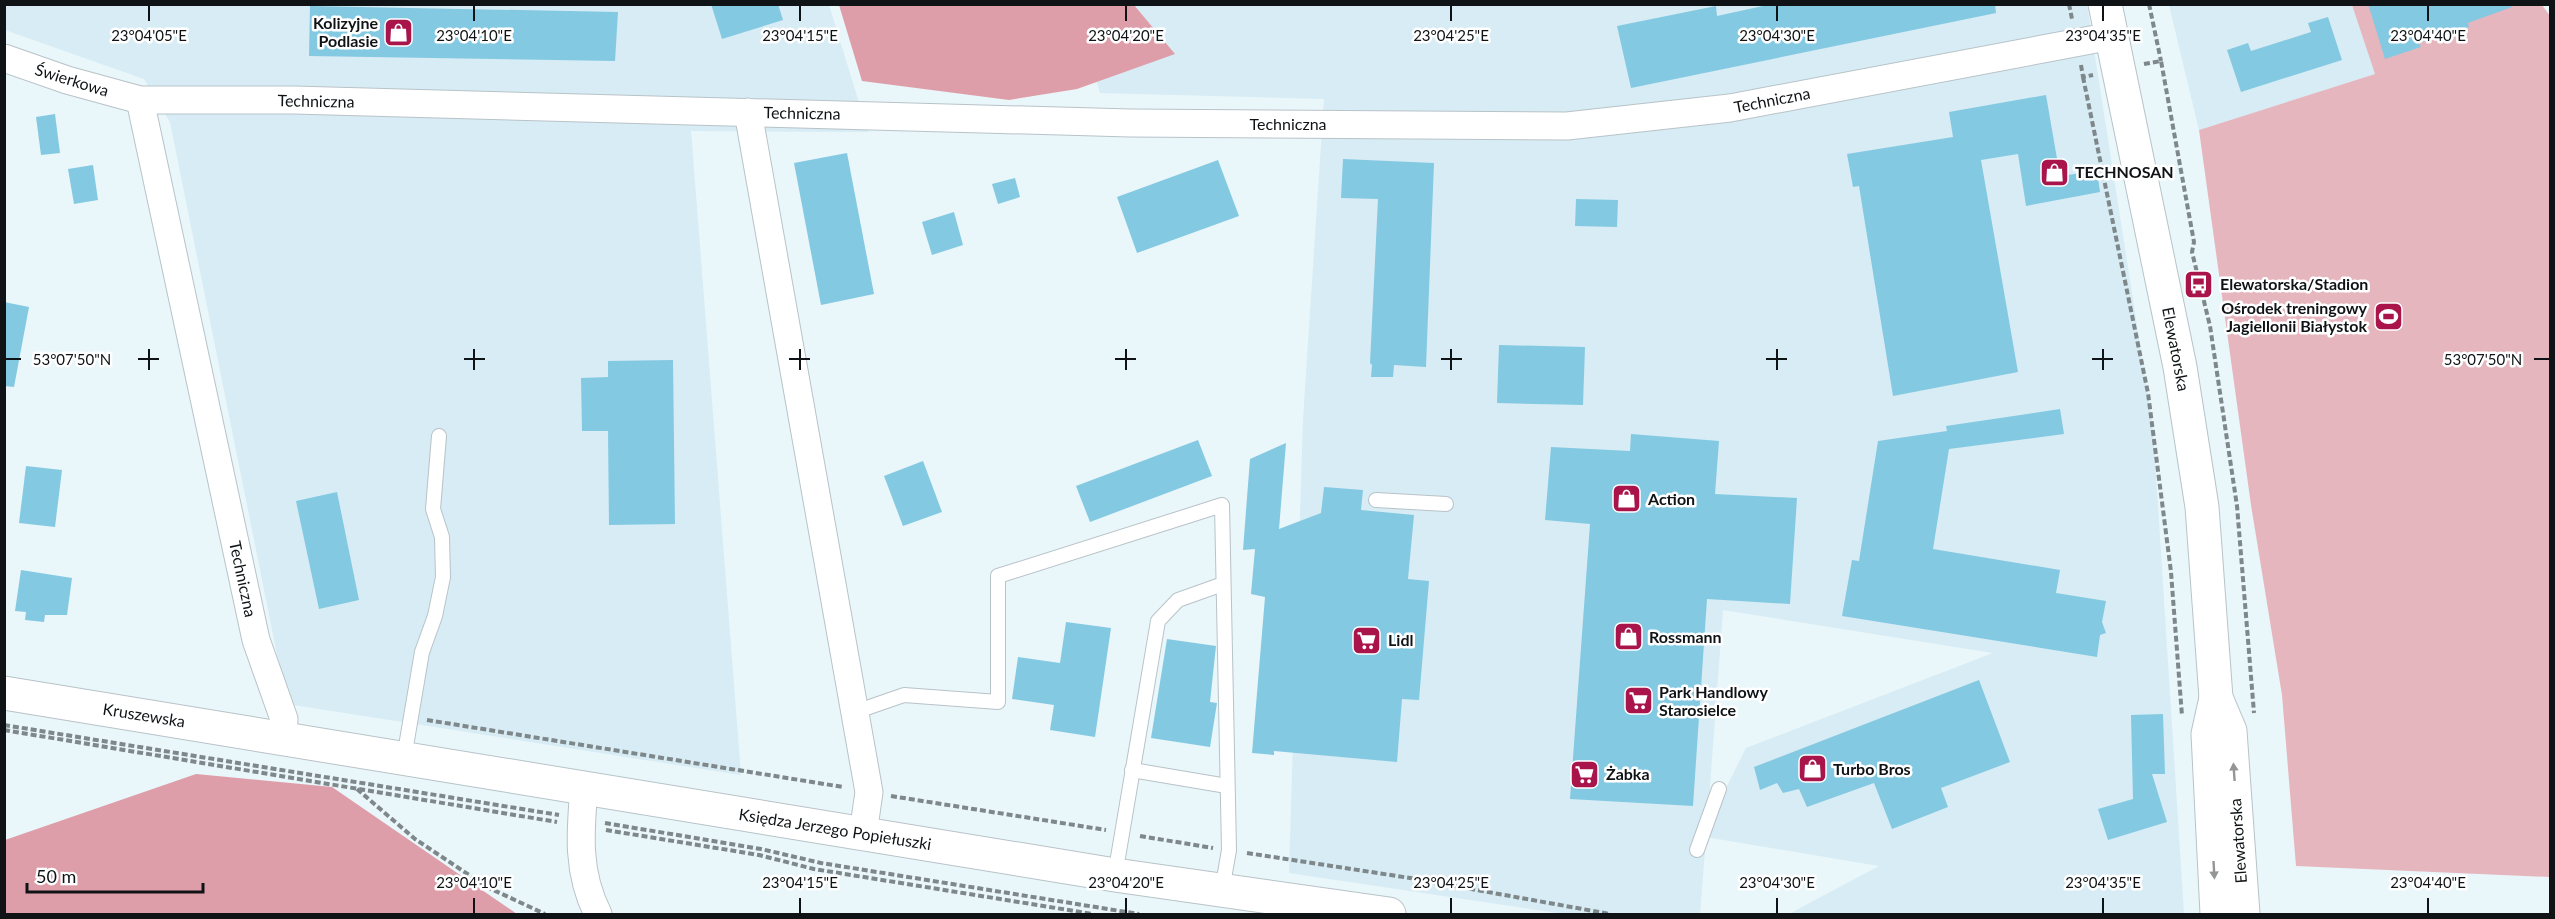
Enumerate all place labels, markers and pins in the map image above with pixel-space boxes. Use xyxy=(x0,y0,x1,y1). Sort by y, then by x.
place label: Kolizyjne Podlasie xyxy=(313,13,378,50)
shop icon: Kolizyjne Podlasie xyxy=(383,16,415,48)
shop icon: TECHNOSAN xyxy=(2038,156,2070,188)
place label: TECHNOSAN xyxy=(2075,162,2174,181)
bus stop icon: Elewatorska/Stadion xyxy=(2183,268,2215,300)
place label: Elewatorska/Stadion xyxy=(2220,274,2368,293)
place label: Ośrodek treningowy Jagiellonii Białystok xyxy=(2221,298,2368,335)
sports icon: Ośrodek treningowy Jagiellonii Białystok xyxy=(2372,301,2404,333)
shop icon: Action xyxy=(1611,483,1643,515)
place label: Action xyxy=(1647,489,1695,508)
shop icon: Rossmann xyxy=(1612,621,1644,653)
supermarket icon: Lidl xyxy=(1351,624,1383,656)
place label: Rossmann xyxy=(1649,627,1722,646)
place label: Lidl xyxy=(1388,630,1413,649)
place label: Park Handlowy Starosielce xyxy=(1659,682,1768,719)
supermarket icon: Park Handlowy Starosielce xyxy=(1622,685,1654,717)
shop icon: Turbo Bros xyxy=(1796,753,1828,785)
supermarket icon: Żabka xyxy=(1569,758,1601,790)
place label: Turbo Bros xyxy=(1833,759,1911,778)
place label: Żabka xyxy=(1606,764,1650,783)

